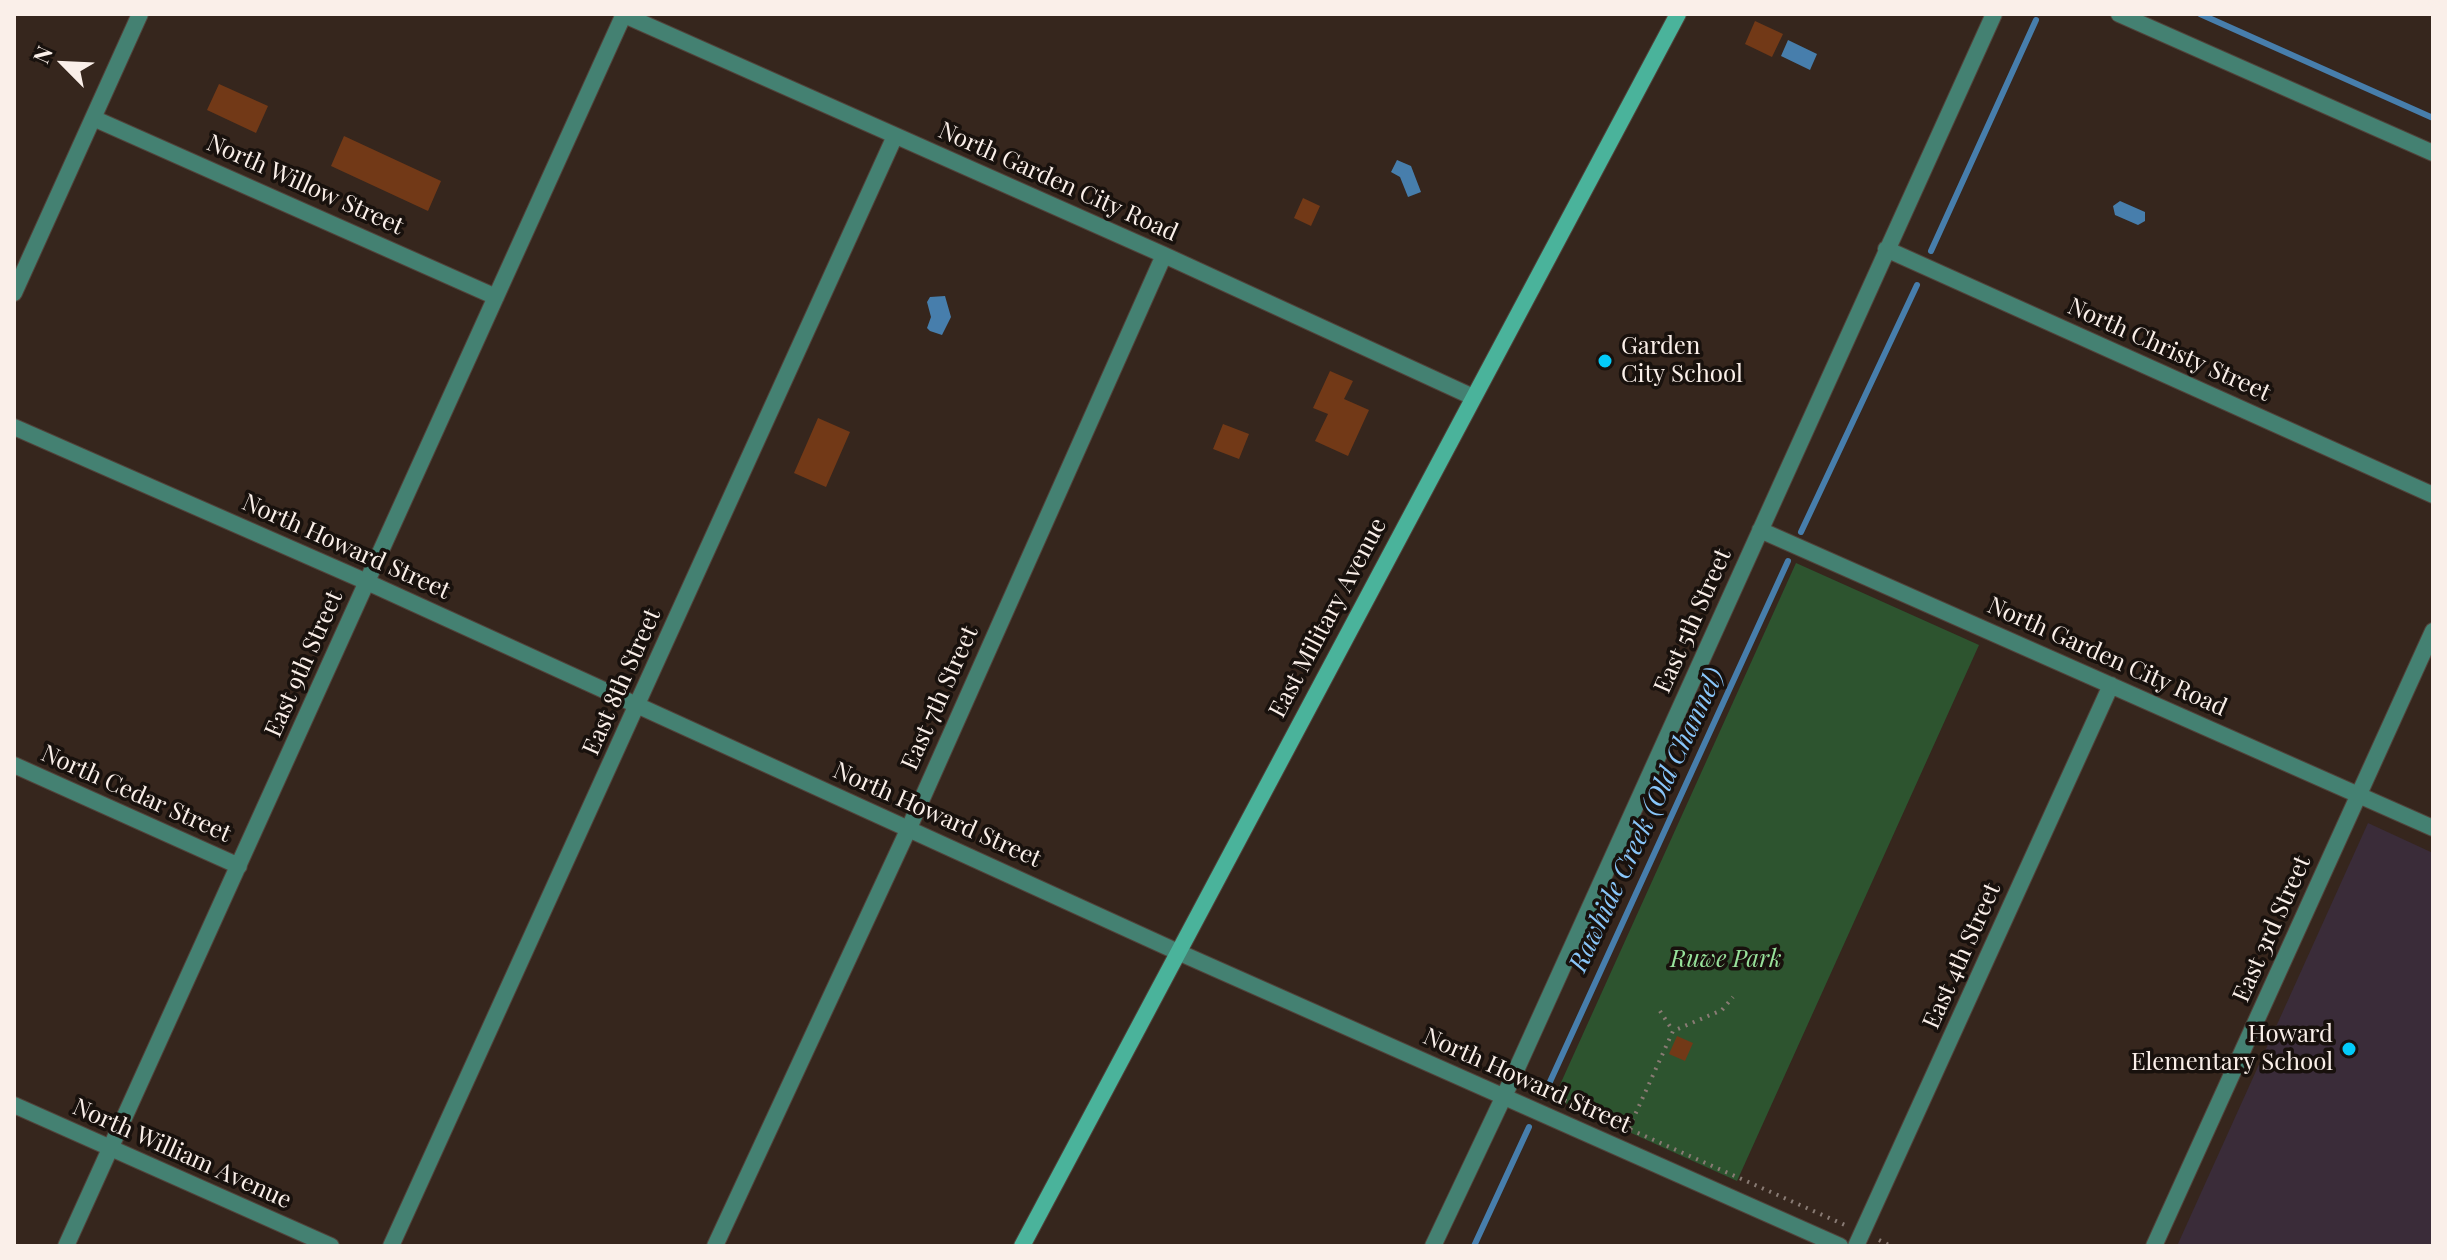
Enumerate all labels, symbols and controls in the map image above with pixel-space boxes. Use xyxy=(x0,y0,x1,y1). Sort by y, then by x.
north arrow xyxy=(24,24,104,104)
text: N xyxy=(25,41,59,68)
street label: North Garden City Road xyxy=(934,116,1182,248)
street label: North Willow Street xyxy=(202,129,408,241)
street label: North Christy Street xyxy=(2063,292,2275,408)
place label: Garden City School xyxy=(1621,333,1743,389)
marker: Garden City School xyxy=(1596,352,1614,370)
street label: North Howard Street xyxy=(238,488,454,606)
street label: East Military Avenue xyxy=(1263,513,1393,723)
street label: East 5th Street xyxy=(1648,544,1738,698)
street label: East 9th Street xyxy=(259,586,349,742)
street label: North Garden City Road xyxy=(1983,591,2231,723)
street label: East 8th Street xyxy=(577,604,667,760)
street label: East 7th Street xyxy=(895,622,985,774)
water label: Rawhide Creek (Old Channel) xyxy=(1563,663,1731,977)
street label: North Cedar Street xyxy=(37,739,235,849)
street label: North Howard Street xyxy=(829,756,1045,874)
street label: East 3rd Street xyxy=(2227,851,2317,1007)
street label: East 4th Street xyxy=(1917,879,2007,1033)
park label: Ruwe Park xyxy=(1670,946,1782,974)
place label: Howard Elementary School xyxy=(2131,1021,2333,1077)
street label: North Howard Street xyxy=(1419,1022,1635,1140)
marker: Howard Elementary School xyxy=(2340,1040,2358,1058)
street label: North William Avenue xyxy=(68,1093,296,1215)

